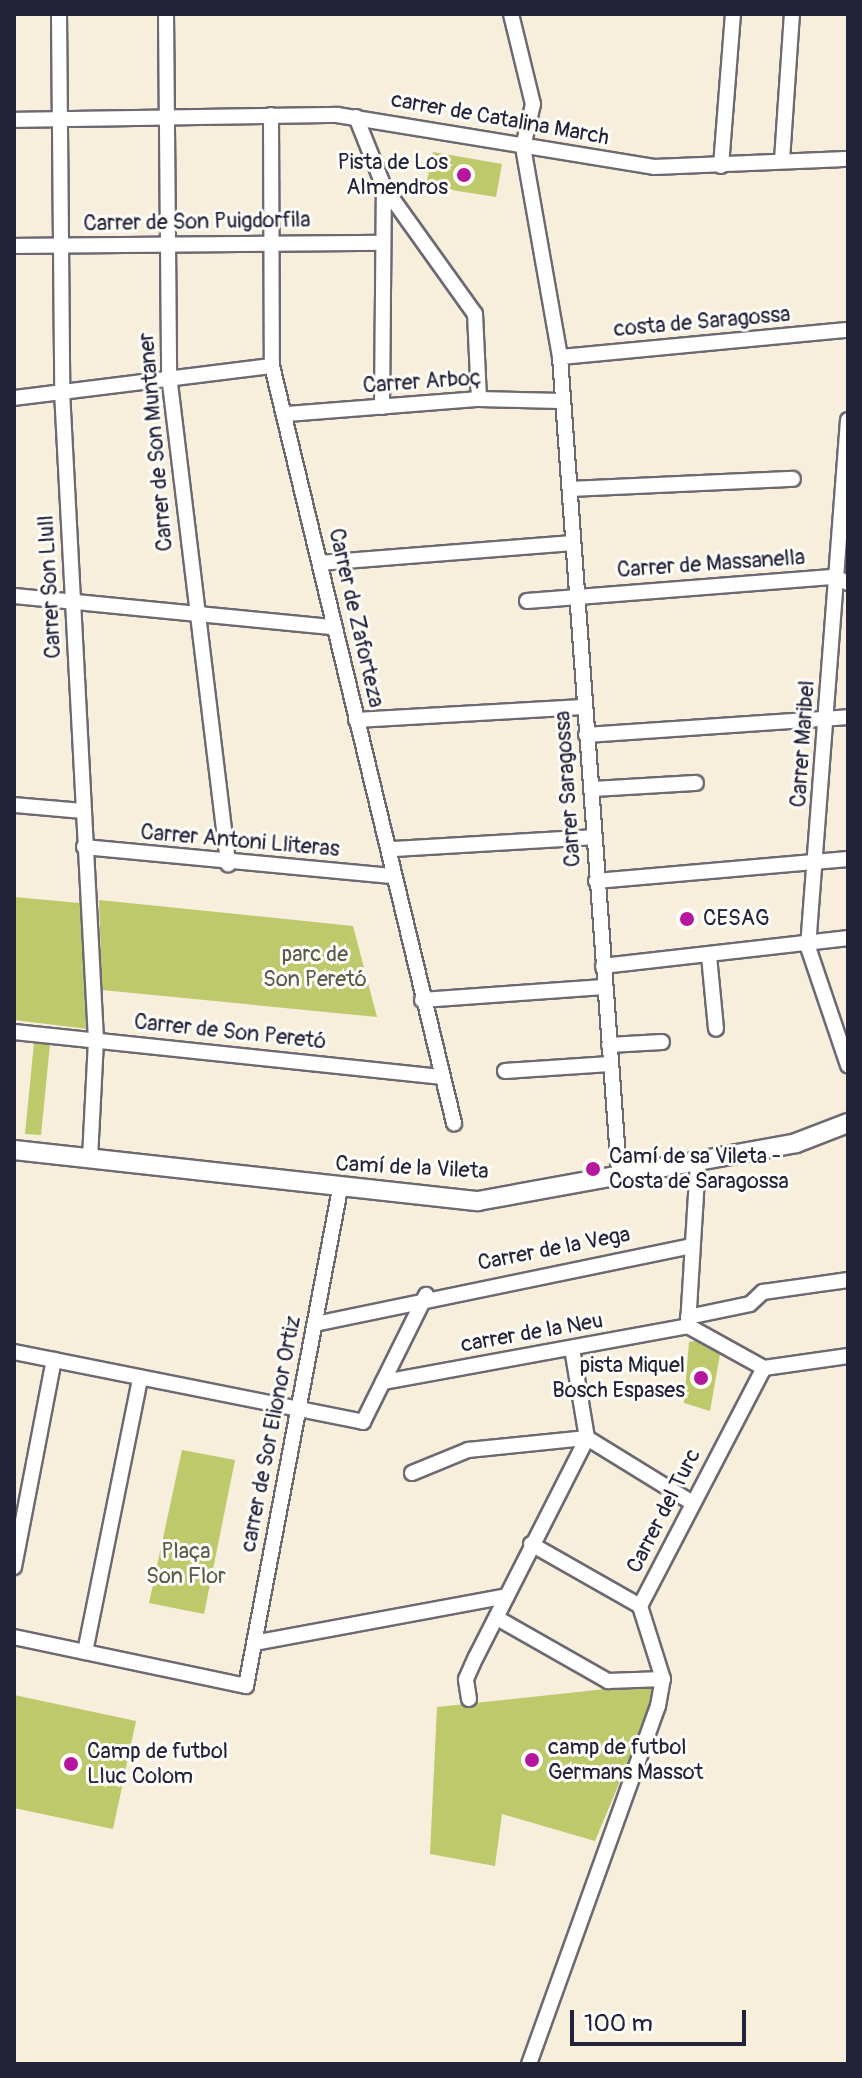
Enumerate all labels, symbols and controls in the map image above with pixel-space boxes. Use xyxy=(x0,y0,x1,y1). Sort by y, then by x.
street label: carrer de Catalina March xyxy=(389,87,611,151)
place label: Pista de Los Almendros xyxy=(338,149,448,200)
marker: Pista de Los Almendros xyxy=(455,166,473,184)
street label: Carrer de Son Puigdorfila xyxy=(83,207,311,237)
street label: costa de Saragossa xyxy=(613,301,791,343)
street label: Carrer de Son Muntaner xyxy=(133,331,179,553)
street label: Carrer Arboç xyxy=(362,365,482,399)
street label: Carrer Son Llull xyxy=(33,515,67,659)
street label: Carrer de Zaforteza xyxy=(323,526,389,710)
street label: Carrer de Massanella xyxy=(616,544,806,584)
street label: Carrer Maribel xyxy=(785,680,821,808)
street label: Carrer Saragossa xyxy=(549,710,587,868)
street label: Carrer Antoni Lliteras xyxy=(139,819,341,863)
place label: CESAG xyxy=(703,906,770,932)
marker: CESAG xyxy=(678,910,696,928)
park label: parc de Son Peretó xyxy=(263,941,367,992)
street label: Carrer de Son Peretó xyxy=(133,1009,327,1055)
place label: Camí de sa Vileta - Costa de Saragossa xyxy=(609,1143,789,1194)
street label: Camí de la Vileta xyxy=(335,1151,489,1185)
marker: Camí de sa Vileta - Costa de Saragossa xyxy=(584,1160,602,1178)
street label: Carrer de la Vega xyxy=(476,1221,632,1277)
street label: carrer de la Neu xyxy=(459,1308,605,1358)
street label: carrer de Sor Elionor Ortiz xyxy=(235,1314,307,1554)
place label: pista Miquel Bosch Espases xyxy=(552,1352,685,1404)
marker: pista Miquel Bosch Espases xyxy=(692,1369,710,1387)
street label: Carrer del Turc xyxy=(621,1444,707,1578)
park label: Plaça Son Flor xyxy=(146,1538,226,1590)
place label: camp de futbol Germans Massot xyxy=(548,1734,703,1786)
place label: Camp de futbol Lluc Colom xyxy=(87,1738,228,1790)
marker: camp de futbol Germans Massot xyxy=(523,1751,541,1769)
marker: Camp de futbol Lluc Colom xyxy=(62,1755,80,1773)
scale bar xyxy=(574,1994,750,2044)
text: 100 m xyxy=(584,2009,653,2038)

